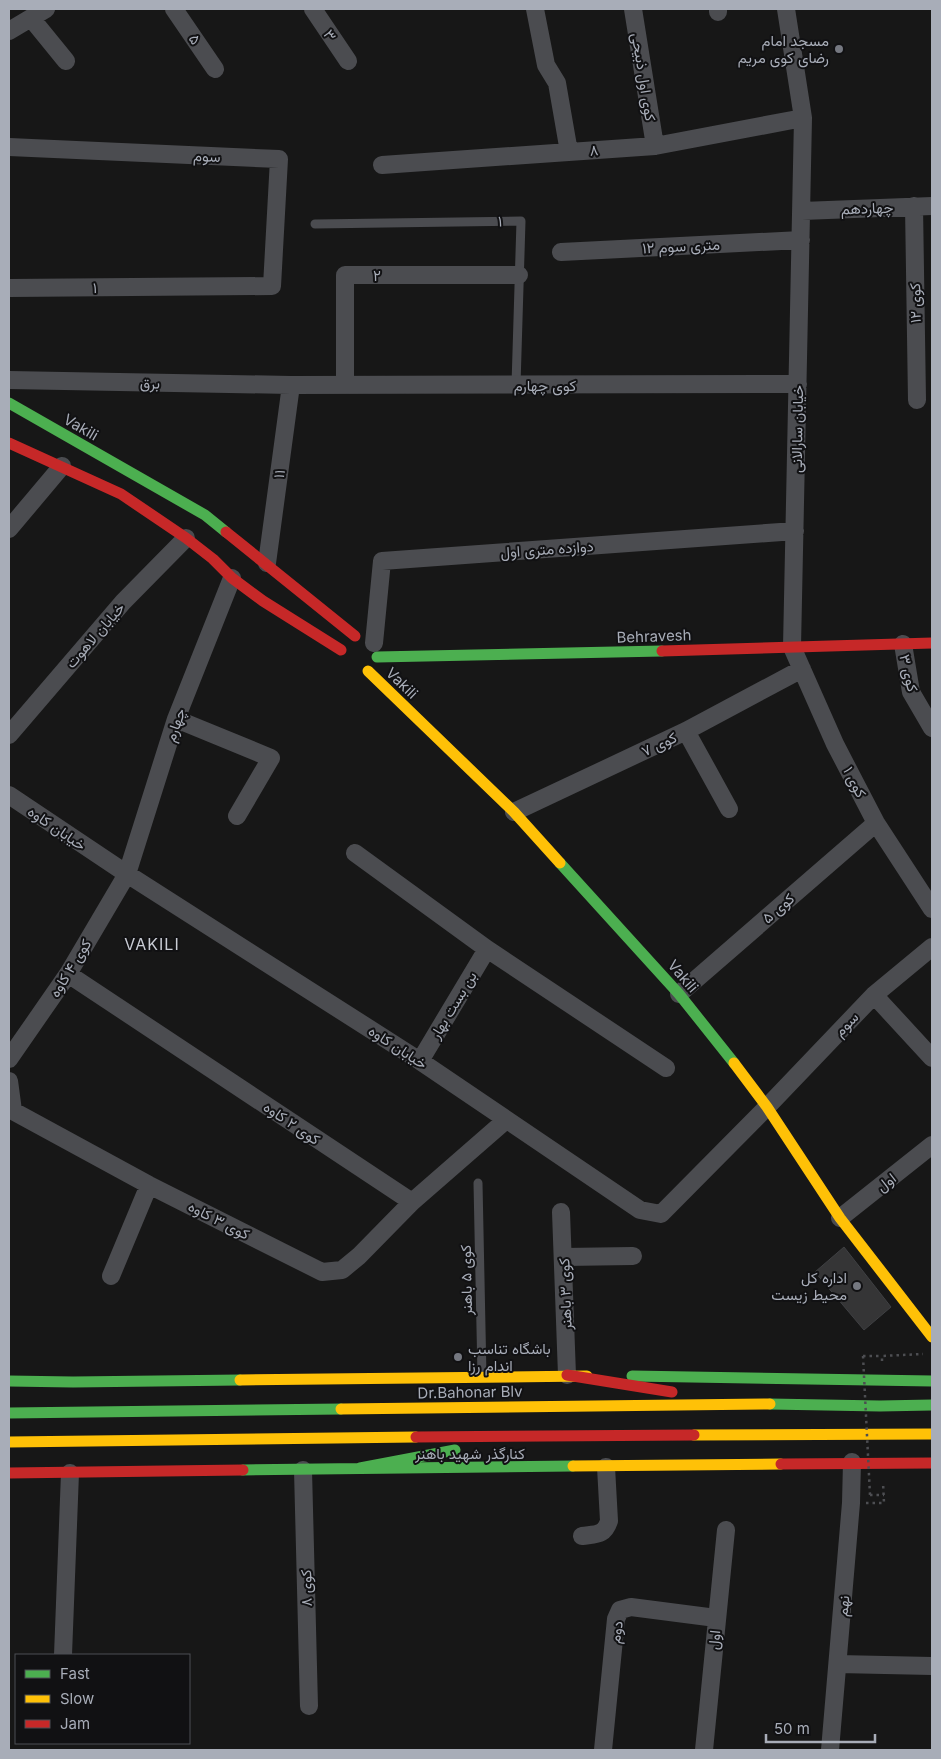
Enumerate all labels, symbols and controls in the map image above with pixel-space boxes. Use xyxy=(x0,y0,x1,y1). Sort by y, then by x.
street label: ۳ xyxy=(319,26,341,45)
street label: ۵ xyxy=(185,30,205,48)
place label: مسجد امام رضای کوی مریم xyxy=(738,31,829,68)
street label: کوی اول ذبیحی xyxy=(627,32,660,123)
marker: مسجد امام رضای کوی مریم xyxy=(833,43,845,55)
street label: ۸ xyxy=(589,140,599,160)
street label: سوم xyxy=(193,146,221,167)
street label: چهاردهم xyxy=(840,198,894,219)
street label: ۱ xyxy=(498,211,502,231)
street label: ۱۲ متری سوم xyxy=(642,234,720,259)
street label: ۲ xyxy=(373,266,381,285)
street label: ۱ xyxy=(93,278,97,297)
street label: کوی ۱۲ xyxy=(905,282,926,323)
street label: برق xyxy=(140,373,160,393)
street label: کوی چهارم xyxy=(514,376,577,396)
street label: خیابان سارالانی xyxy=(787,385,808,473)
street label: Vakili xyxy=(60,409,102,445)
street label: ۱۱ xyxy=(269,468,289,480)
street label: دوازده متری اول xyxy=(500,536,594,563)
street label: خیابان لاهوت xyxy=(61,598,129,672)
street label: Behravesh xyxy=(616,625,692,647)
street label: کوی ۳ xyxy=(894,652,923,694)
street label: Vakili xyxy=(382,663,422,703)
street label: چهارم xyxy=(160,706,191,745)
street label: کوی ۷ xyxy=(638,727,680,761)
street label: کوی ۱ xyxy=(838,763,871,802)
street label: خیابان کاوه xyxy=(24,802,90,854)
street label: کوی ۵ xyxy=(758,888,799,928)
district label: VAKILI xyxy=(124,934,180,954)
street label: کوی ۴ کاوه xyxy=(45,935,96,1001)
street label: Vakili xyxy=(664,956,702,996)
street label: بن بست بهار xyxy=(425,968,481,1044)
street label: سوم xyxy=(830,1007,863,1041)
street label: خیابان کاوه xyxy=(365,1021,431,1073)
street label: کوی ۲ کاوه xyxy=(259,1097,324,1150)
street label: اول xyxy=(872,1168,900,1196)
street label: کوی ۳ کاوه xyxy=(185,1196,253,1245)
street label: کوی ۵ باهنر xyxy=(456,1244,477,1317)
street label: کوی ۳ باهنر xyxy=(554,1257,577,1331)
place label: اداره کل محیط زیست xyxy=(771,1268,847,1304)
marker: اداره کل محیط زیست xyxy=(851,1280,863,1292)
place label: باشگاه تناسب اندام رزا xyxy=(468,1339,551,1376)
marker: باشگاه تناسب اندام رزا xyxy=(452,1351,464,1363)
street label: Dr.Bahonar Blv xyxy=(417,1382,523,1402)
street label: کنارگذر شهید باهنر xyxy=(414,1444,525,1463)
street label: کوی ۸ xyxy=(296,1569,317,1607)
street label: نهم xyxy=(833,1595,854,1618)
street label: دوم xyxy=(605,1619,628,1645)
street label: اول xyxy=(704,1629,724,1651)
legend xyxy=(15,1654,190,1744)
text: Fast xyxy=(60,1664,90,1683)
text: Slow xyxy=(60,1689,94,1708)
scale bar xyxy=(766,1712,875,1744)
text: Jam xyxy=(60,1714,90,1733)
text: 50 m xyxy=(774,1719,810,1738)

